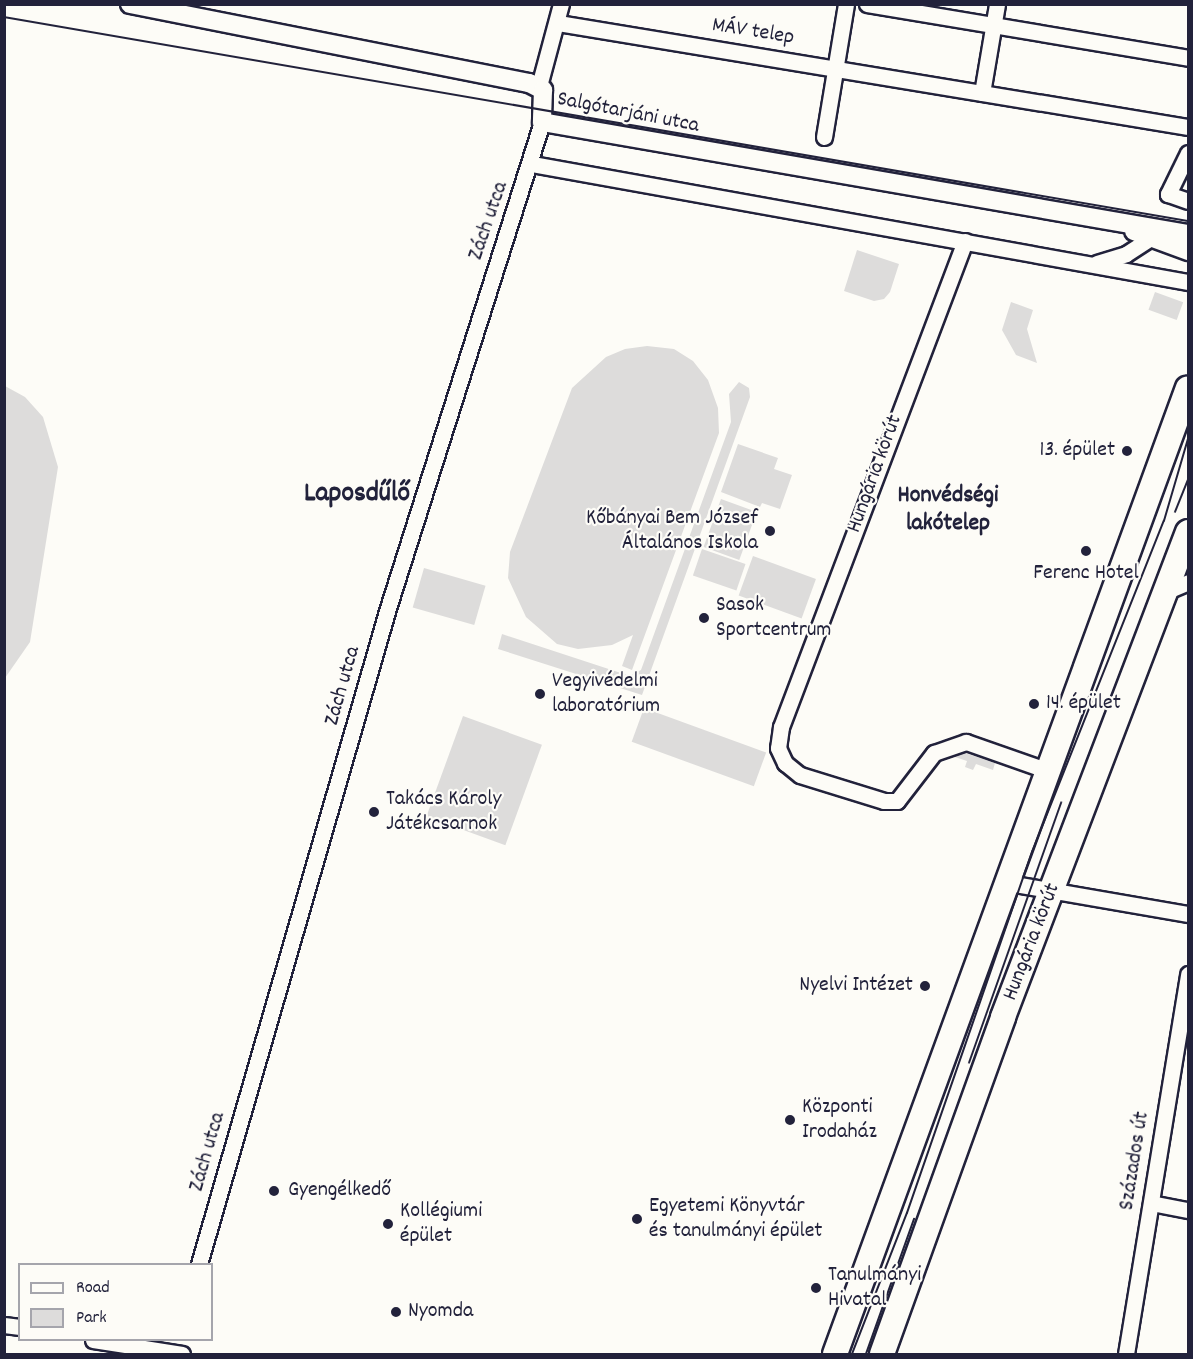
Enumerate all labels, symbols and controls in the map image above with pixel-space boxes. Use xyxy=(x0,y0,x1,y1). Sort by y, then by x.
street label: MÁV telep xyxy=(710,12,796,52)
street label: Salgótarjáni utca xyxy=(555,86,701,140)
street label: Zách utca xyxy=(463,178,515,264)
street label: Hungária körút xyxy=(841,411,909,537)
place label: 13. épület xyxy=(1040,438,1115,464)
marker: 13. épület xyxy=(1120,444,1134,458)
district label: Laposdűlő xyxy=(304,478,410,512)
district label: Honvédségi lakótelep xyxy=(897,483,999,539)
place label: Kőbányai Bem József Általános Iskola xyxy=(586,505,758,556)
marker: Kőbányai Bem József Általános Iskola xyxy=(763,524,777,538)
marker: Ferenc Hotel xyxy=(1079,544,1093,558)
place label: Ferenc Hotel xyxy=(1033,561,1139,587)
place label: Sasok Sportcentrum xyxy=(716,592,831,644)
marker: Sasok Sportcentrum xyxy=(697,611,711,625)
street label: Zách utca xyxy=(319,643,367,729)
place label: Vegyivédelmi laboratórium xyxy=(552,668,660,720)
marker: Vegyivédelmi laboratórium xyxy=(533,687,547,701)
place label: 14. épület xyxy=(1046,691,1121,717)
marker: 14. épület xyxy=(1027,697,1041,711)
place label: Takács Károly Játékcsarnok xyxy=(386,786,501,837)
marker: Takács Károly Játékcsarnok xyxy=(367,805,381,819)
street label: Hungária körút xyxy=(998,880,1066,1004)
place label: Nyelvi Intézet xyxy=(799,973,913,999)
marker: Nyelvi Intézet xyxy=(918,979,932,993)
place label: Központi Irodaház xyxy=(802,1094,877,1146)
street label: Zách utca xyxy=(184,1109,232,1195)
street label: Százados út xyxy=(1114,1110,1156,1212)
marker: Központi Irodaház xyxy=(783,1113,797,1127)
place label: Gyengélkedő xyxy=(288,1178,391,1204)
marker: Gyengélkedő xyxy=(265,1182,283,1200)
place label: Egyetemi Könyvtár és tanulmányi épület xyxy=(649,1193,822,1244)
place label: Kollégiumi épület xyxy=(400,1198,482,1250)
marker: Egyetemi Könyvtár és tanulmányi épület xyxy=(630,1212,644,1226)
marker: Kollégiumi épület xyxy=(381,1217,395,1231)
place label: Tanulmányi Hivatal xyxy=(828,1262,921,1314)
legend xyxy=(18,1263,213,1341)
text: Road xyxy=(76,1276,110,1301)
marker: Tanulmányi Hivatal xyxy=(809,1281,823,1295)
place label: Nyomda xyxy=(408,1299,473,1325)
marker: Nyomda xyxy=(389,1305,403,1319)
text: Park xyxy=(76,1306,107,1331)

